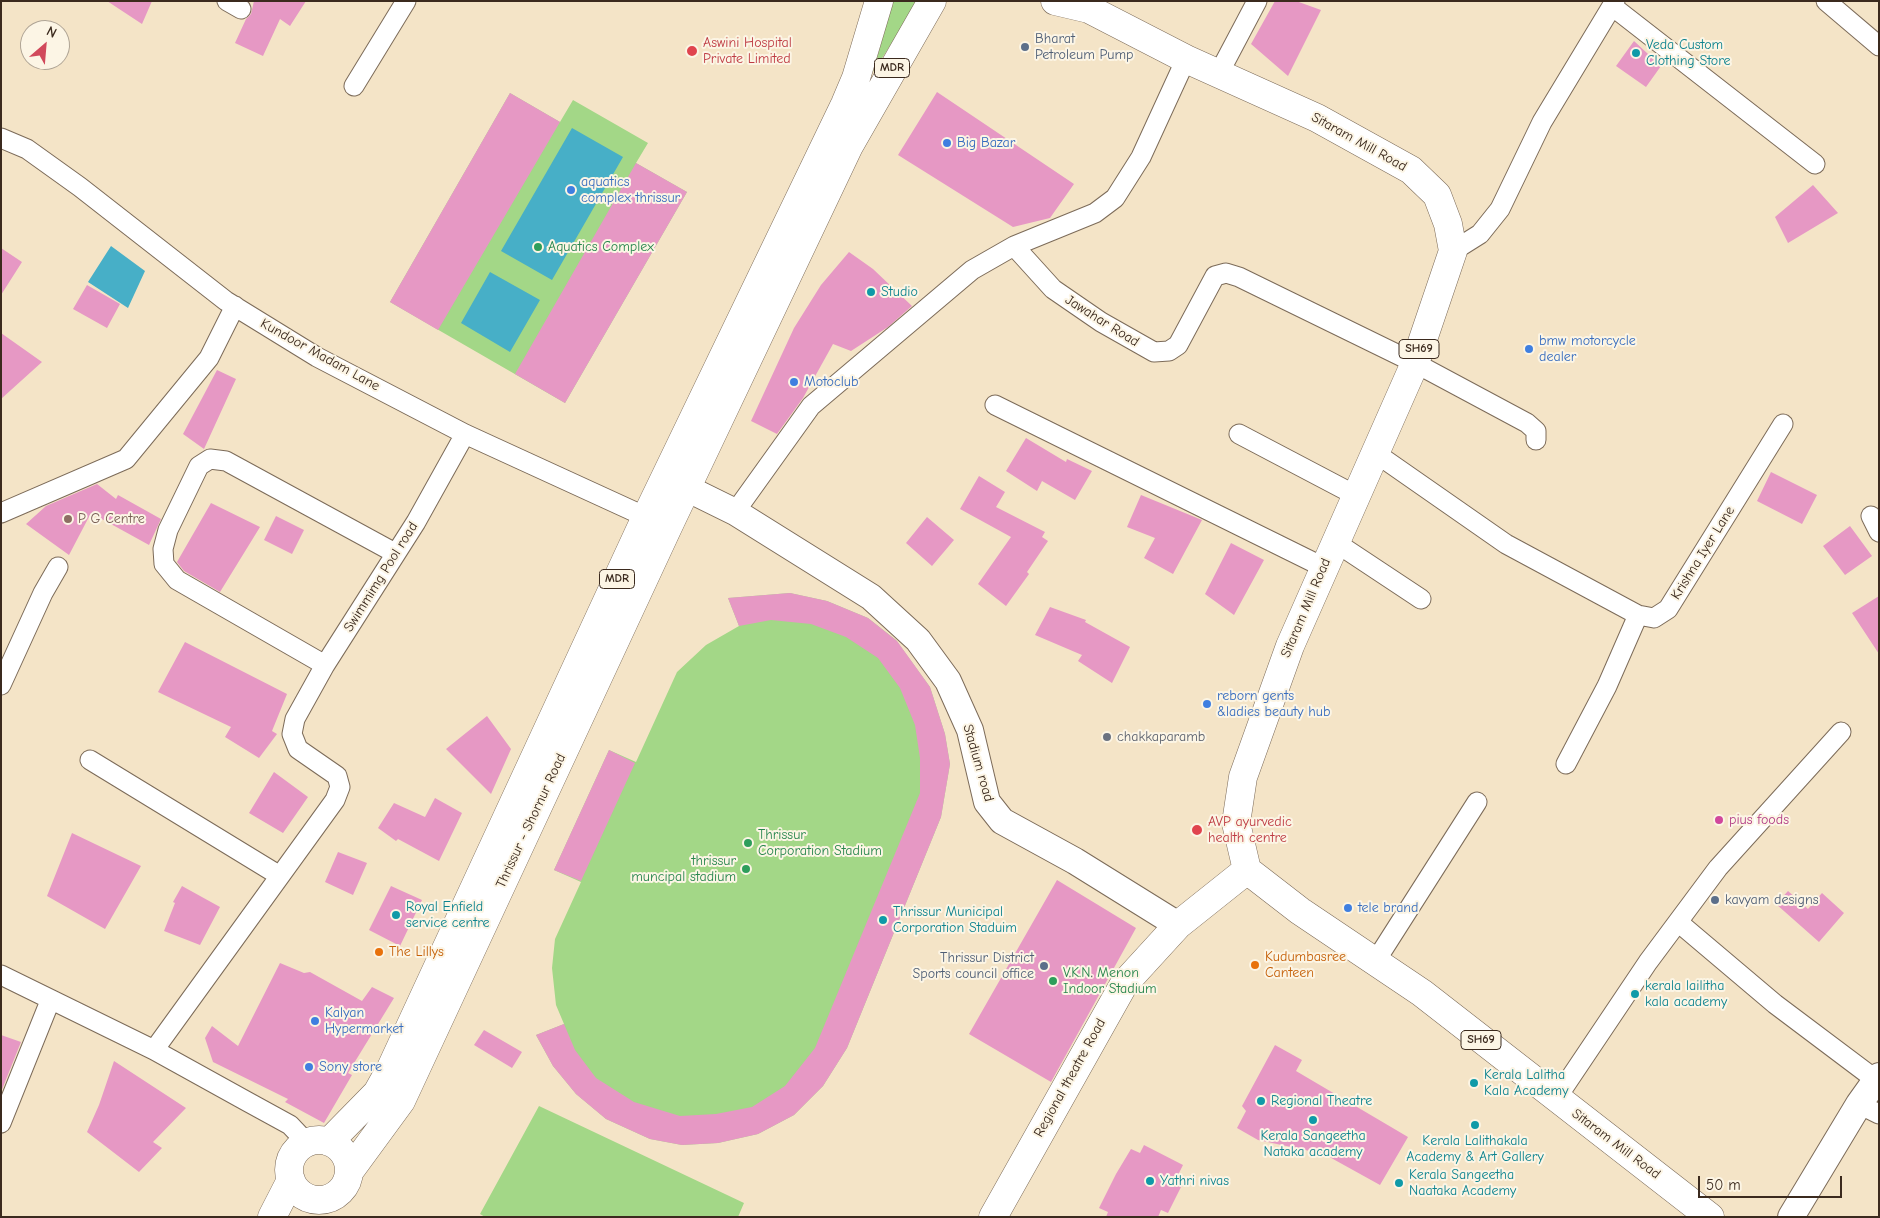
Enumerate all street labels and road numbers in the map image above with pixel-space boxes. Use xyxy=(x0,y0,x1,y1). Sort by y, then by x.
road number: MDR xyxy=(874,58,910,78)
street label: Sitaram Mill Road xyxy=(1308,109,1410,175)
street label: Jawahar Road xyxy=(1062,292,1142,350)
street label: Kundoor Madam Lane xyxy=(257,315,383,395)
road number: SH69 xyxy=(1399,339,1439,358)
street label: Krishna Iyer Lane xyxy=(1668,503,1738,603)
street label: Swimmimg Pool road xyxy=(340,519,422,635)
street label: Sitaram Mill Road xyxy=(1277,556,1335,660)
road number: MDR xyxy=(600,570,634,588)
street label: Stadium road xyxy=(959,722,997,804)
street label: Thrissur - Shornur Road xyxy=(492,751,570,891)
street label: Regional theatre Road xyxy=(1030,1016,1110,1140)
road number: SH69 xyxy=(1461,1030,1501,1050)
street label: Sitaram Mill Road xyxy=(1568,1105,1664,1183)

